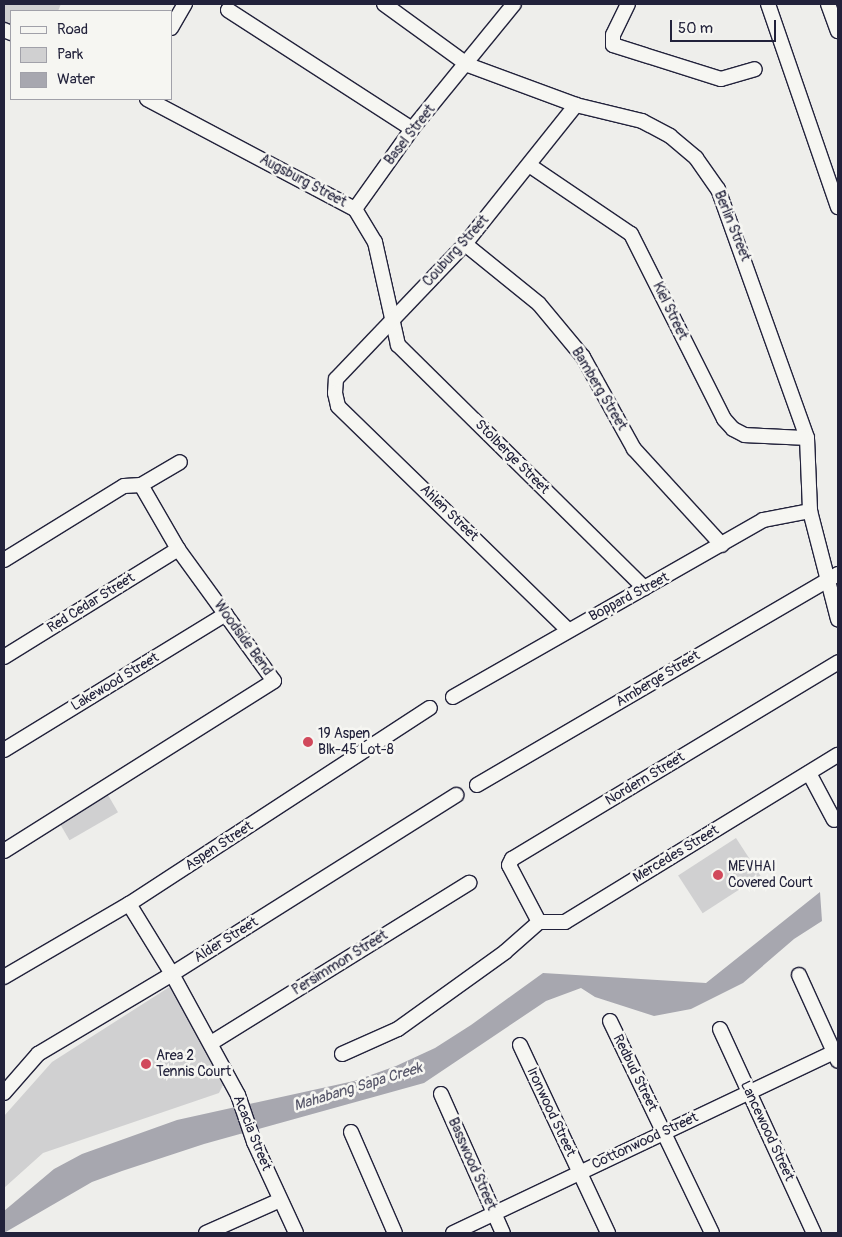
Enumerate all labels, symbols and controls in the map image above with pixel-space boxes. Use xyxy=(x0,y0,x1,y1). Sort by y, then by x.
legend xyxy=(10,10,172,100)
scale bar xyxy=(672,10,778,42)
text: 50 m xyxy=(678,19,713,38)
text: Road xyxy=(57,20,88,39)
text: Park xyxy=(57,45,83,64)
text: Water xyxy=(57,70,95,89)
street label: Basel Street xyxy=(381,101,439,169)
street label: Augsburg Street xyxy=(257,151,349,211)
street label: Berlin Street xyxy=(710,188,754,264)
street label: Couburg Street xyxy=(420,212,492,290)
street label: Kiel Street xyxy=(649,279,691,343)
street label: Bamberg Street xyxy=(568,345,630,433)
street label: Stolberge Street xyxy=(471,416,553,498)
street label: Ahlen Street xyxy=(416,481,482,545)
street label: Red Cedar Street xyxy=(44,569,138,637)
street label: Boppard Street xyxy=(586,569,672,625)
street label: Woodside Bend xyxy=(210,597,276,679)
street label: Amberge Street xyxy=(613,647,703,711)
street label: Lakewood Street xyxy=(68,649,162,715)
place label: 19 Aspen Blk-45 Lot-8 xyxy=(318,726,394,759)
marker: 19 Aspen Blk-45 Lot-8 xyxy=(302,736,314,748)
street label: Nordern Street xyxy=(602,749,688,809)
street label: Aspen Street xyxy=(182,818,256,874)
street label: Mercedes Street xyxy=(630,822,722,886)
place label: MEVHAI Covered Court xyxy=(728,859,813,892)
marker: MEVHAI Covered Court xyxy=(712,869,724,881)
street label: Alder Street xyxy=(191,914,261,966)
street label: Persimmon Street xyxy=(289,927,391,999)
street label: Redbud Street xyxy=(609,1032,661,1114)
place label: Area 2 Tennis Court xyxy=(156,1048,231,1080)
marker: Area 2 Tennis Court xyxy=(140,1058,152,1070)
water label: Mahabang Sapa Creek xyxy=(292,1059,424,1115)
street label: Ironwood Street xyxy=(523,1065,579,1159)
street label: Lancewood Street xyxy=(737,1078,797,1184)
street label: Acacia Street xyxy=(229,1093,275,1173)
street label: Cottonwood Street xyxy=(589,1109,701,1173)
street label: Basswood Street xyxy=(444,1115,500,1213)

